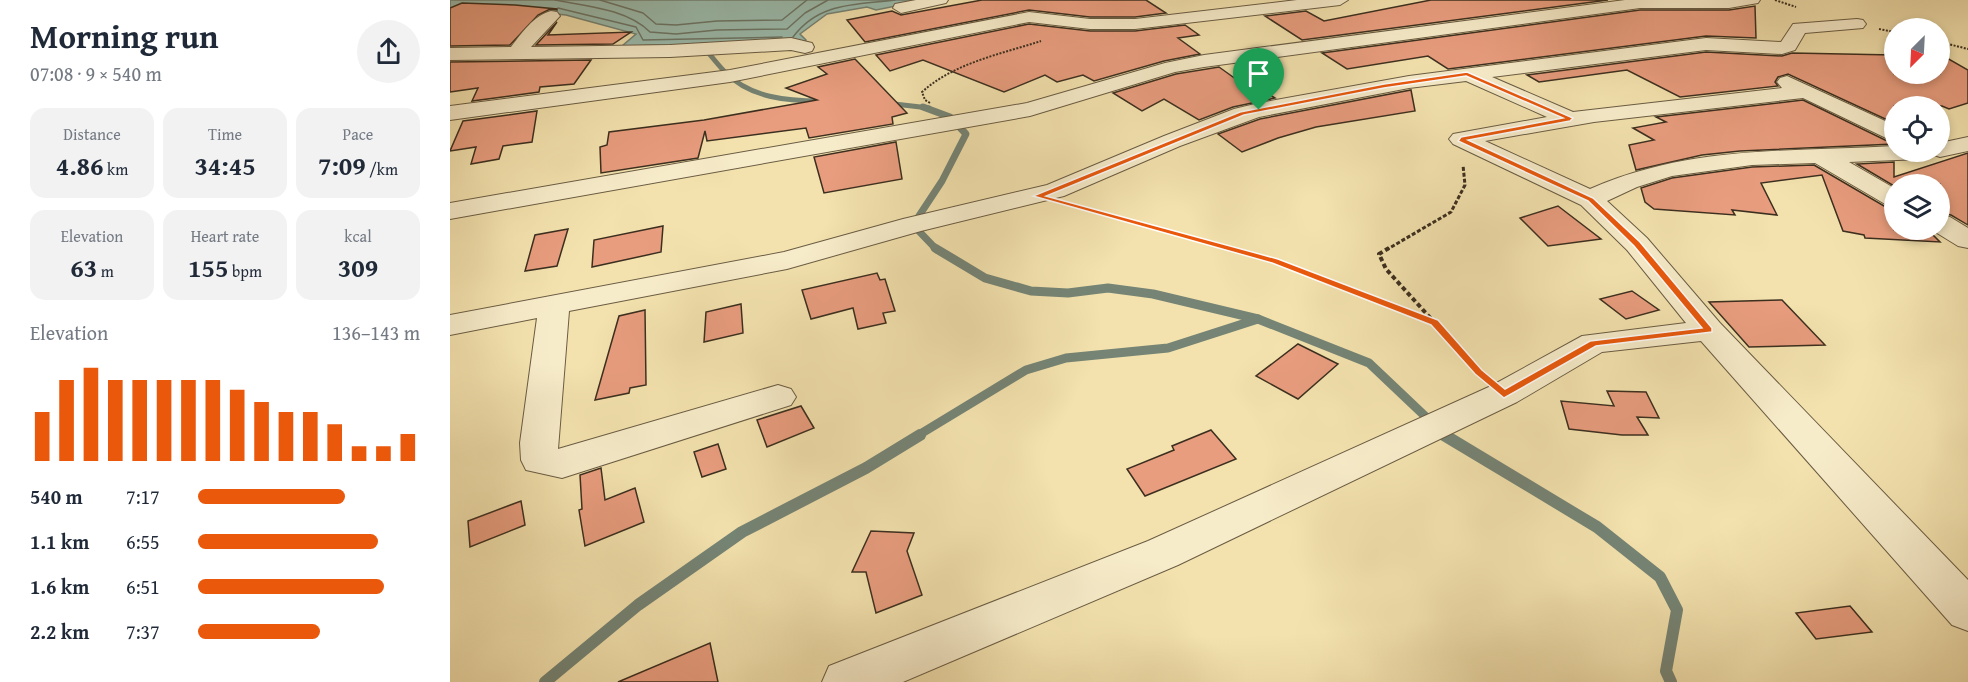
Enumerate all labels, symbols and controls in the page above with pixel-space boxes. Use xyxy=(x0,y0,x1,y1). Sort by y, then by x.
text: Morning run xyxy=(30,12,219,60)
north arrow xyxy=(1884,18,1950,84)
map controls xyxy=(1884,18,1950,240)
button: share xyxy=(357,20,420,83)
pin xyxy=(1233,48,1284,110)
icon: arrive xyxy=(1242,57,1275,90)
text: 07:08 · 9 × 540 m xyxy=(30,59,162,88)
button: locate xyxy=(1884,96,1950,162)
text: Distance xyxy=(63,122,121,146)
text: Time xyxy=(208,122,242,146)
text: Pace xyxy=(343,122,373,146)
text: 4.86 xyxy=(56,146,104,185)
text: 34:45 xyxy=(194,146,256,185)
text: 7:09 xyxy=(318,146,366,185)
text: km xyxy=(104,157,128,181)
text: /km xyxy=(366,157,398,181)
button: layers xyxy=(1884,174,1950,240)
text: Elevation xyxy=(61,224,123,248)
text: Heart rate xyxy=(191,224,259,248)
text: kcal xyxy=(344,224,372,248)
text: 63 xyxy=(70,248,97,287)
text: 155 xyxy=(188,248,228,287)
text: 309 xyxy=(338,248,378,287)
text: m xyxy=(97,259,114,283)
text: bpm xyxy=(228,259,262,283)
text: Elevation xyxy=(30,318,108,347)
text: 136–143 m xyxy=(332,318,420,347)
text: 540 m xyxy=(30,482,83,511)
text: 7:17 xyxy=(126,482,160,511)
text: 1.1 km xyxy=(30,527,89,556)
text: 6:55 xyxy=(126,527,160,556)
text: 1.6 km xyxy=(30,572,89,601)
text: 6:51 xyxy=(126,572,160,601)
text: 2.2 km xyxy=(30,617,89,646)
text: 7:37 xyxy=(126,617,160,646)

